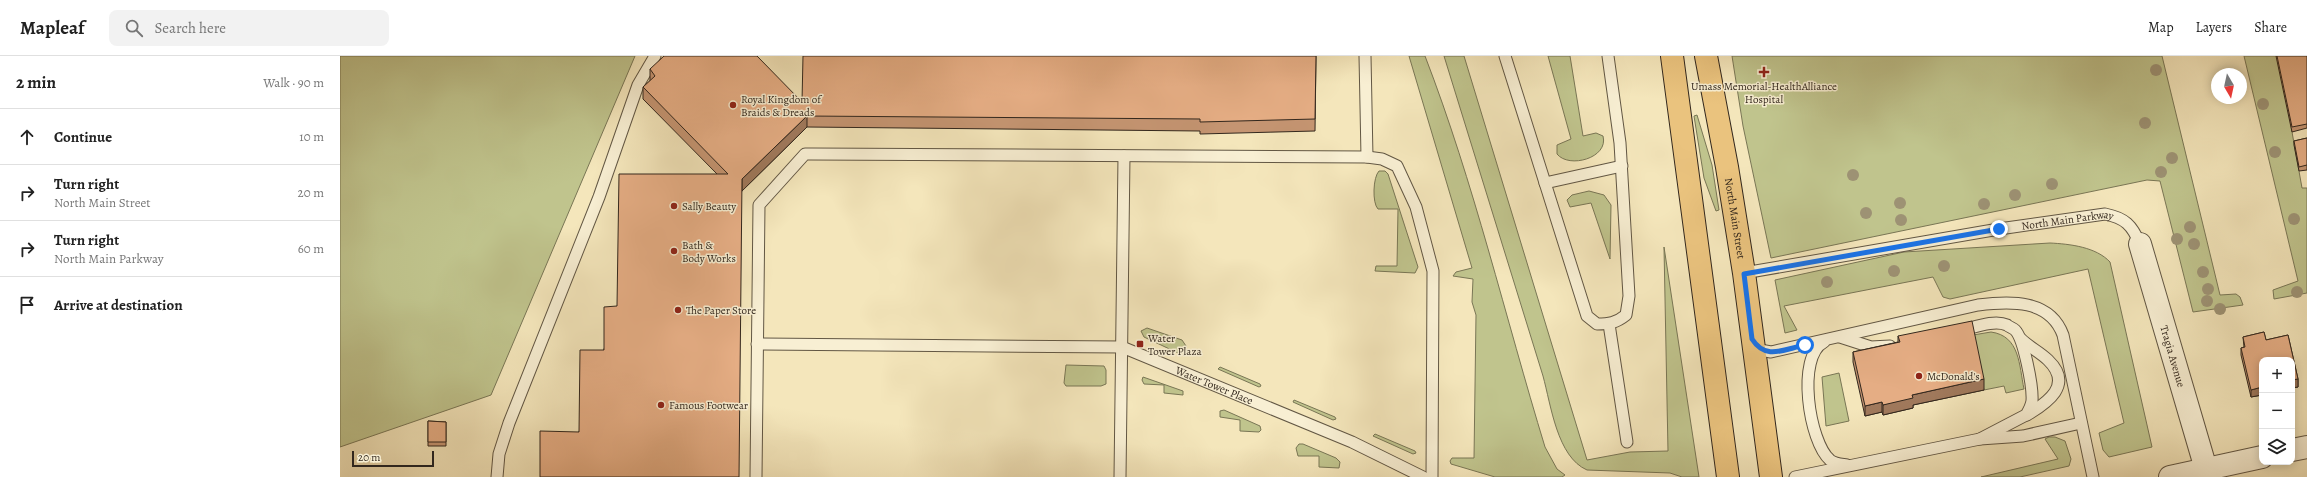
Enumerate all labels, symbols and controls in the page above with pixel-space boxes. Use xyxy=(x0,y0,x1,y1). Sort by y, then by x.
search box xyxy=(109,10,389,46)
text: Mapleaf xyxy=(20,15,85,41)
icon: search xyxy=(123,17,145,39)
text: Search here xyxy=(155,18,226,38)
text: Map xyxy=(2148,18,2174,37)
text: Layers xyxy=(2196,18,2232,37)
text: Share xyxy=(2254,18,2287,37)
marker: Umass Memorial-HealthAlliance Hospital xyxy=(1758,66,1770,78)
north arrow xyxy=(2211,68,2247,104)
text: 2 min xyxy=(16,71,56,94)
text: Walk · 90 m xyxy=(263,74,324,91)
place label: Umass Memorial-HealthAlliance Hospital xyxy=(1691,79,1837,107)
place label: Royal Kingdom of Braids & Dreads xyxy=(741,92,822,120)
marker: Royal Kingdom of Braids & Dreads xyxy=(728,100,738,110)
icon: ahead xyxy=(16,126,38,148)
text: Continue xyxy=(54,127,112,147)
text: 10 m xyxy=(299,128,324,145)
text: Turn right xyxy=(54,174,119,194)
street label: North Main Street xyxy=(1721,177,1749,260)
icon: right xyxy=(16,182,38,204)
text: 20 m xyxy=(298,184,324,201)
text: North Main Street xyxy=(54,194,151,211)
place label: Sally Beauty xyxy=(682,199,736,214)
marker: Sally Beauty xyxy=(669,201,679,211)
street label: North Main Parkway xyxy=(2021,206,2116,233)
route end xyxy=(1990,220,2008,238)
text: Turn right xyxy=(54,230,119,250)
icon: right xyxy=(16,238,38,260)
place label: Bath & Body Works xyxy=(682,238,736,266)
text: 60 m xyxy=(298,240,324,257)
marker: Bath & Body Works xyxy=(669,246,679,256)
text: North Main Parkway xyxy=(54,250,164,267)
icon: arrive xyxy=(16,294,38,316)
text: Arrive at destination xyxy=(54,295,183,315)
place label: The Paper Store xyxy=(686,303,756,318)
marker: The Paper Store xyxy=(673,305,683,315)
street label: Tragia Avenue xyxy=(2157,324,2189,389)
place label: Water Tower Plaza xyxy=(1147,331,1202,359)
route start xyxy=(1796,336,1814,354)
marker: Water Tower Plaza xyxy=(1135,339,1145,349)
map controls xyxy=(2259,357,2295,465)
button: + xyxy=(2259,357,2295,393)
street label: Water Tower Place xyxy=(1173,362,1255,408)
place label: McDonald's xyxy=(1927,369,1980,384)
marker: McDonald's xyxy=(1914,371,1924,381)
button: − xyxy=(2259,393,2295,429)
place label: Famous Footwear xyxy=(669,398,748,413)
marker: Famous Footwear xyxy=(656,400,666,410)
button: layers xyxy=(2259,429,2295,465)
scale bar xyxy=(352,449,434,468)
text: 20 m xyxy=(358,450,380,465)

